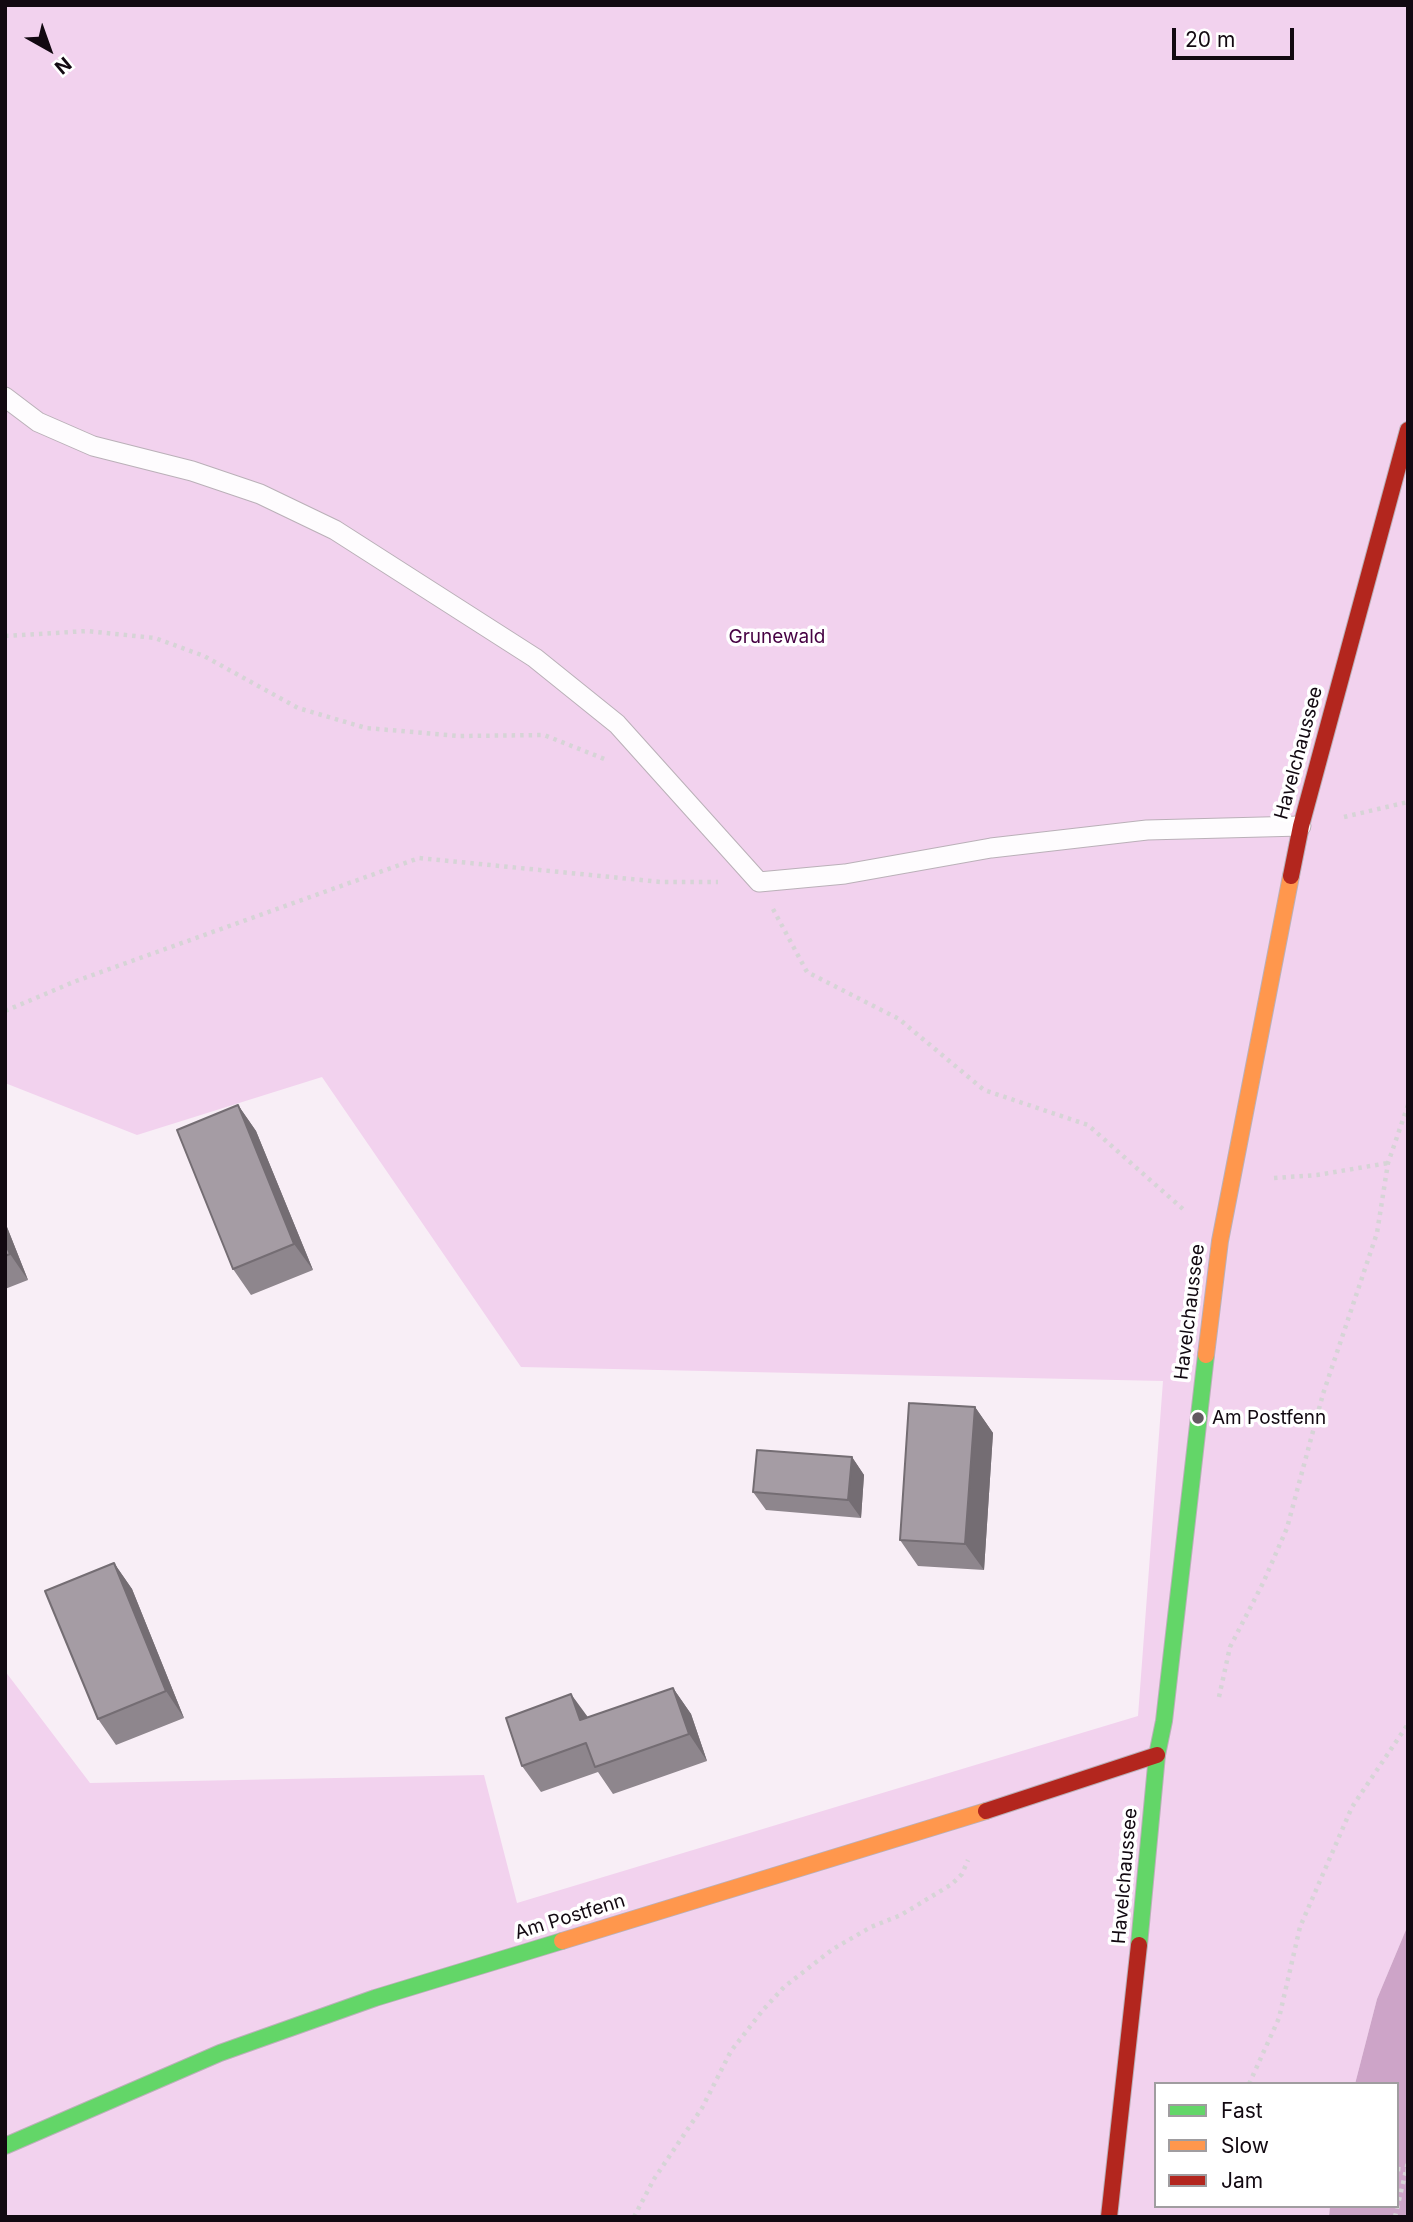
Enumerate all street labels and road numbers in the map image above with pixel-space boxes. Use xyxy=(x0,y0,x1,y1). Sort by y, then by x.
street label: Havelchaussee xyxy=(1270,684,1328,822)
street label: Havelchaussee xyxy=(1170,1243,1210,1381)
street label: Havelchaussee xyxy=(1108,1807,1142,1945)
street label: Am Postfenn xyxy=(512,1889,628,1945)

